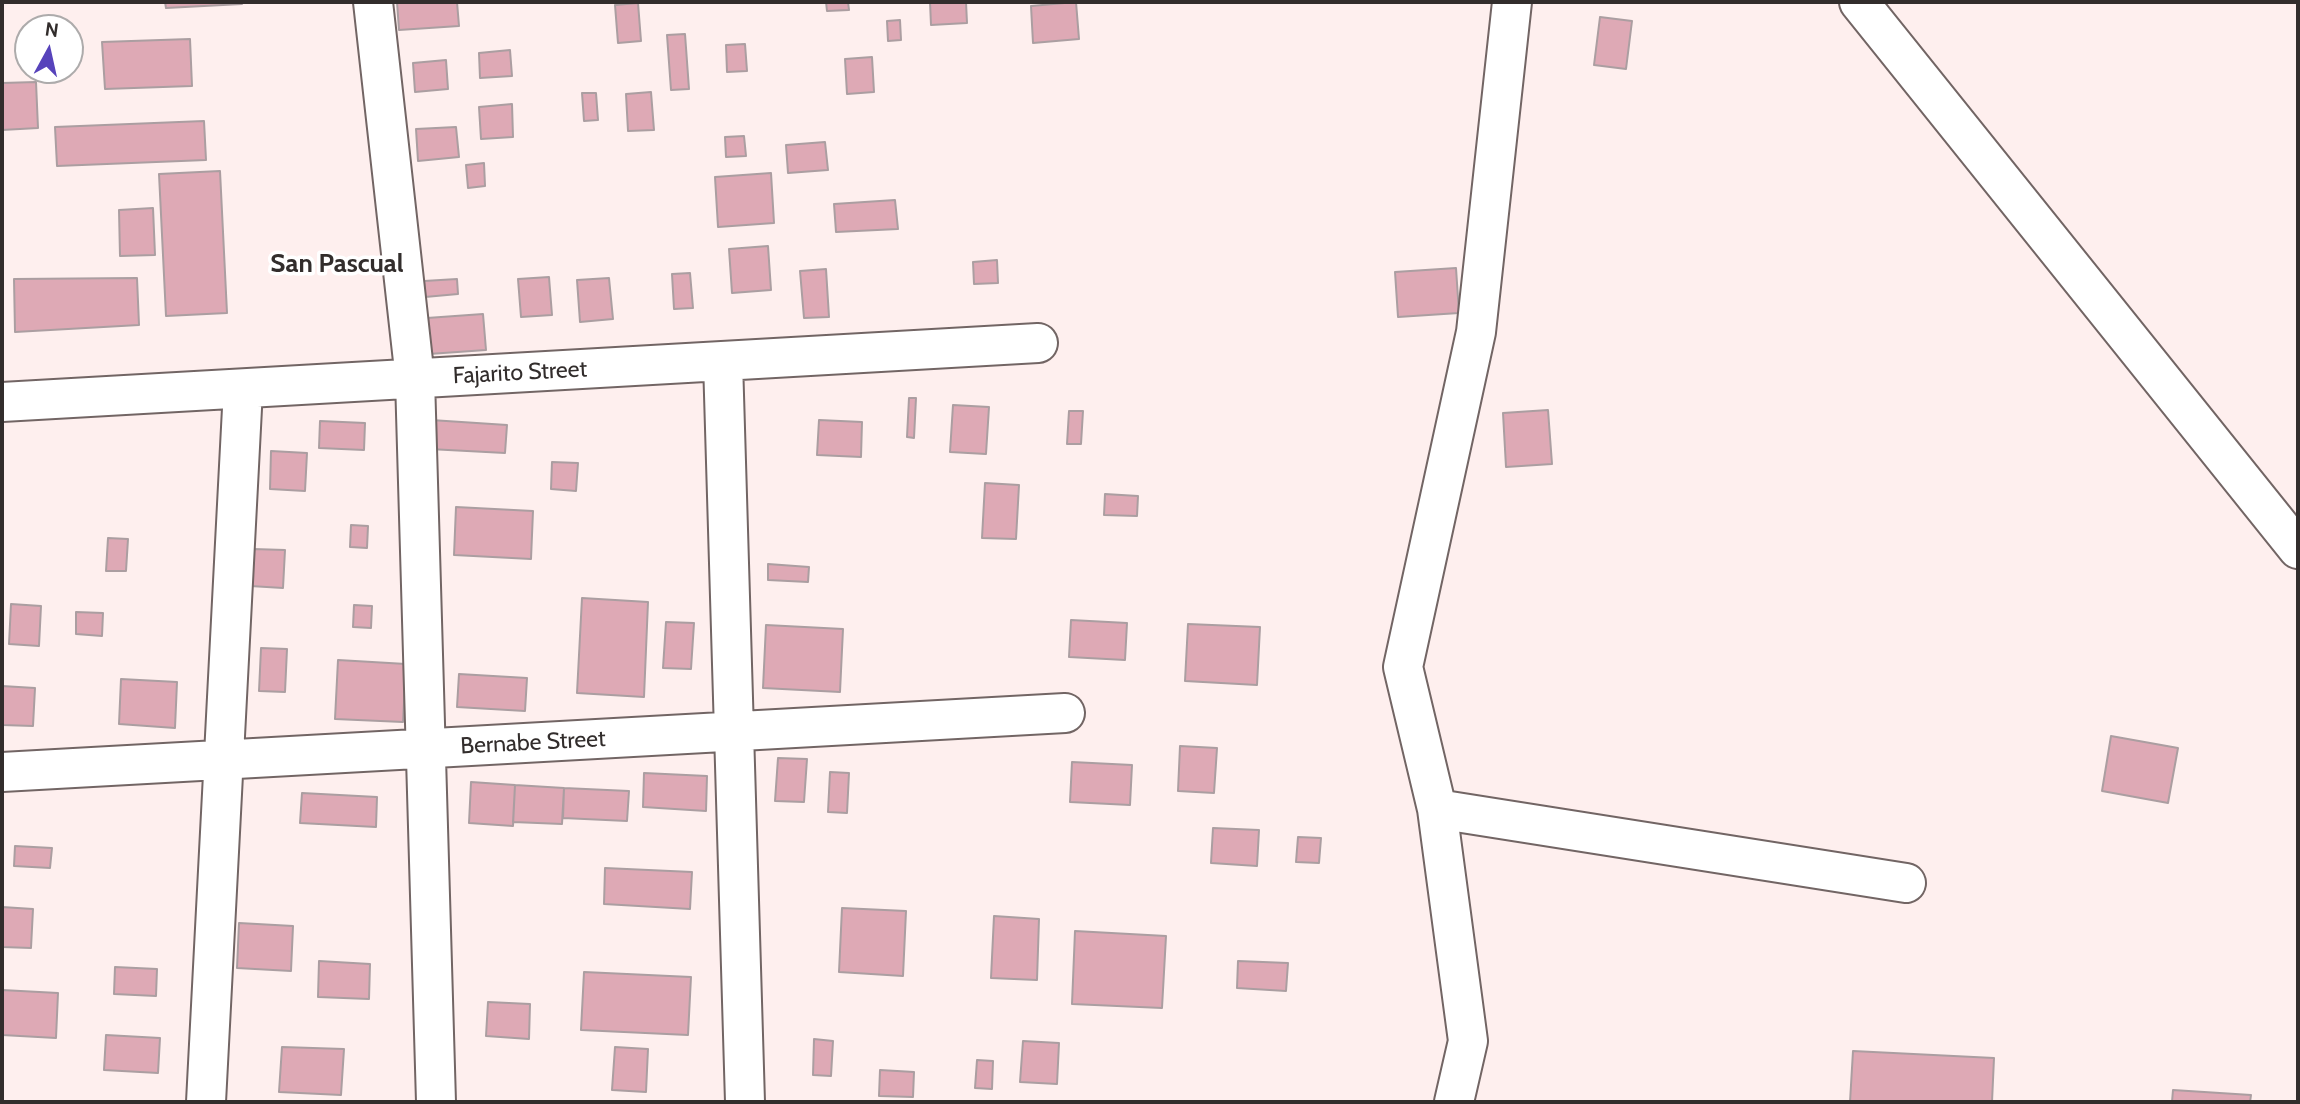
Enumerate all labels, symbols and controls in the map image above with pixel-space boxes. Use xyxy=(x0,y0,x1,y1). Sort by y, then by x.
north arrow xyxy=(14,14,84,84)
text: N xyxy=(43,17,60,42)
district label: San Pascual xyxy=(270,248,404,280)
street label: Fajarito Street xyxy=(452,356,588,390)
street label: Bernabe Street xyxy=(460,725,606,761)

